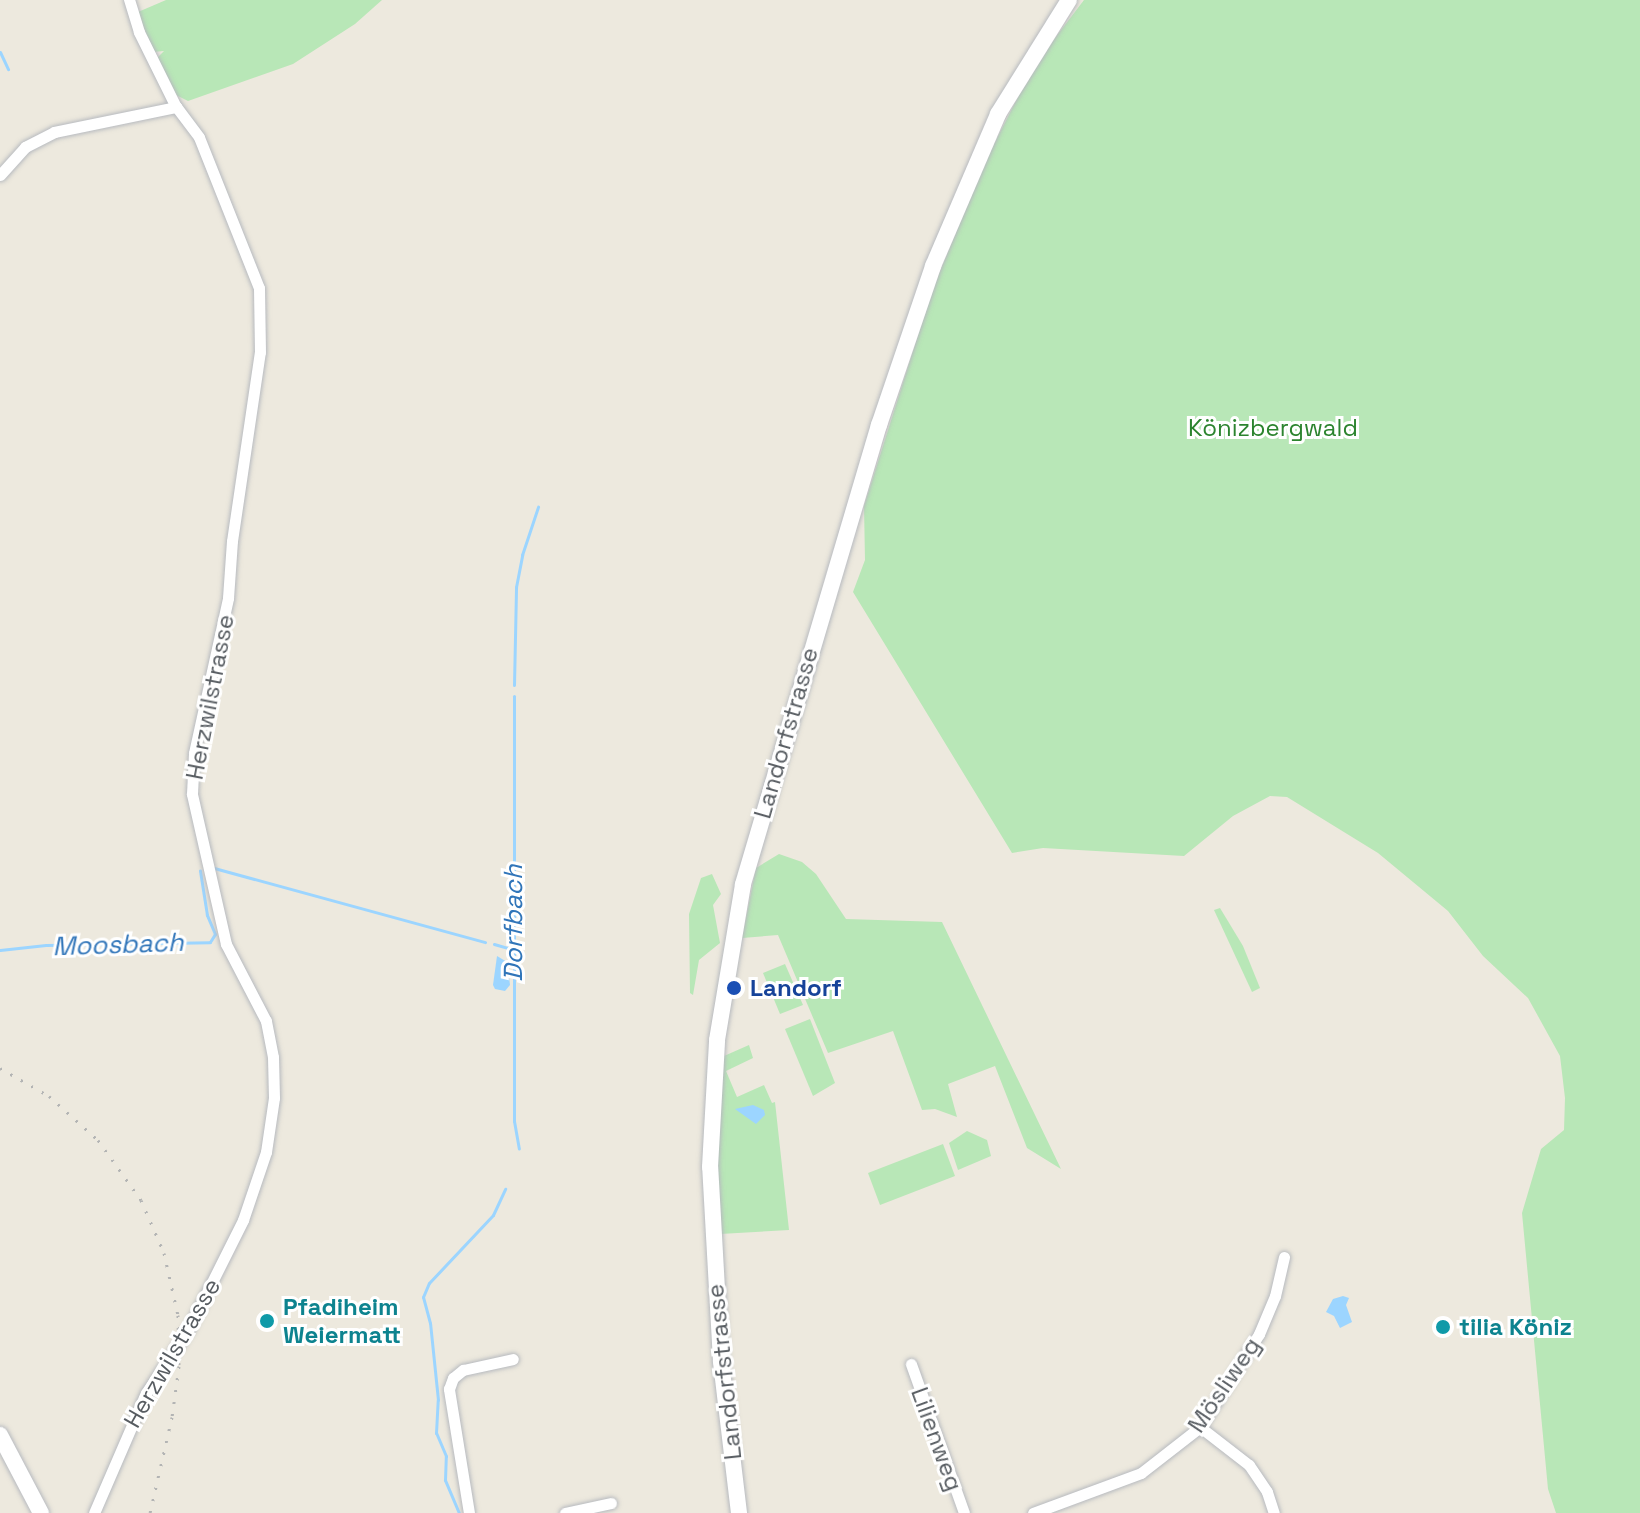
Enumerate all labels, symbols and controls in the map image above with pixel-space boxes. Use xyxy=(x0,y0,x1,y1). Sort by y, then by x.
park label: Könizbergwald xyxy=(1188,414,1358,442)
street label: Herzwilstrasse xyxy=(180,612,240,782)
street label: Landorfstrasse xyxy=(748,644,824,822)
water label: Dorfbach xyxy=(498,864,530,982)
water label: Moosbach xyxy=(52,927,184,963)
place label: Landorf xyxy=(750,974,842,1002)
marker: Landorf xyxy=(725,979,743,997)
street label: Herzwilstrasse xyxy=(118,1273,226,1433)
street label: Landorfstrasse xyxy=(700,1283,748,1461)
place label: Pfadiheim Weiermatt xyxy=(283,1293,401,1349)
marker: Pfadiheim Weiermatt xyxy=(258,1312,276,1330)
place label: tilia Köniz xyxy=(1459,1313,1572,1341)
marker: tilia Köniz xyxy=(1434,1318,1452,1336)
street label: Mösliweg xyxy=(1182,1332,1266,1438)
street label: Lilienweg xyxy=(905,1383,969,1495)

